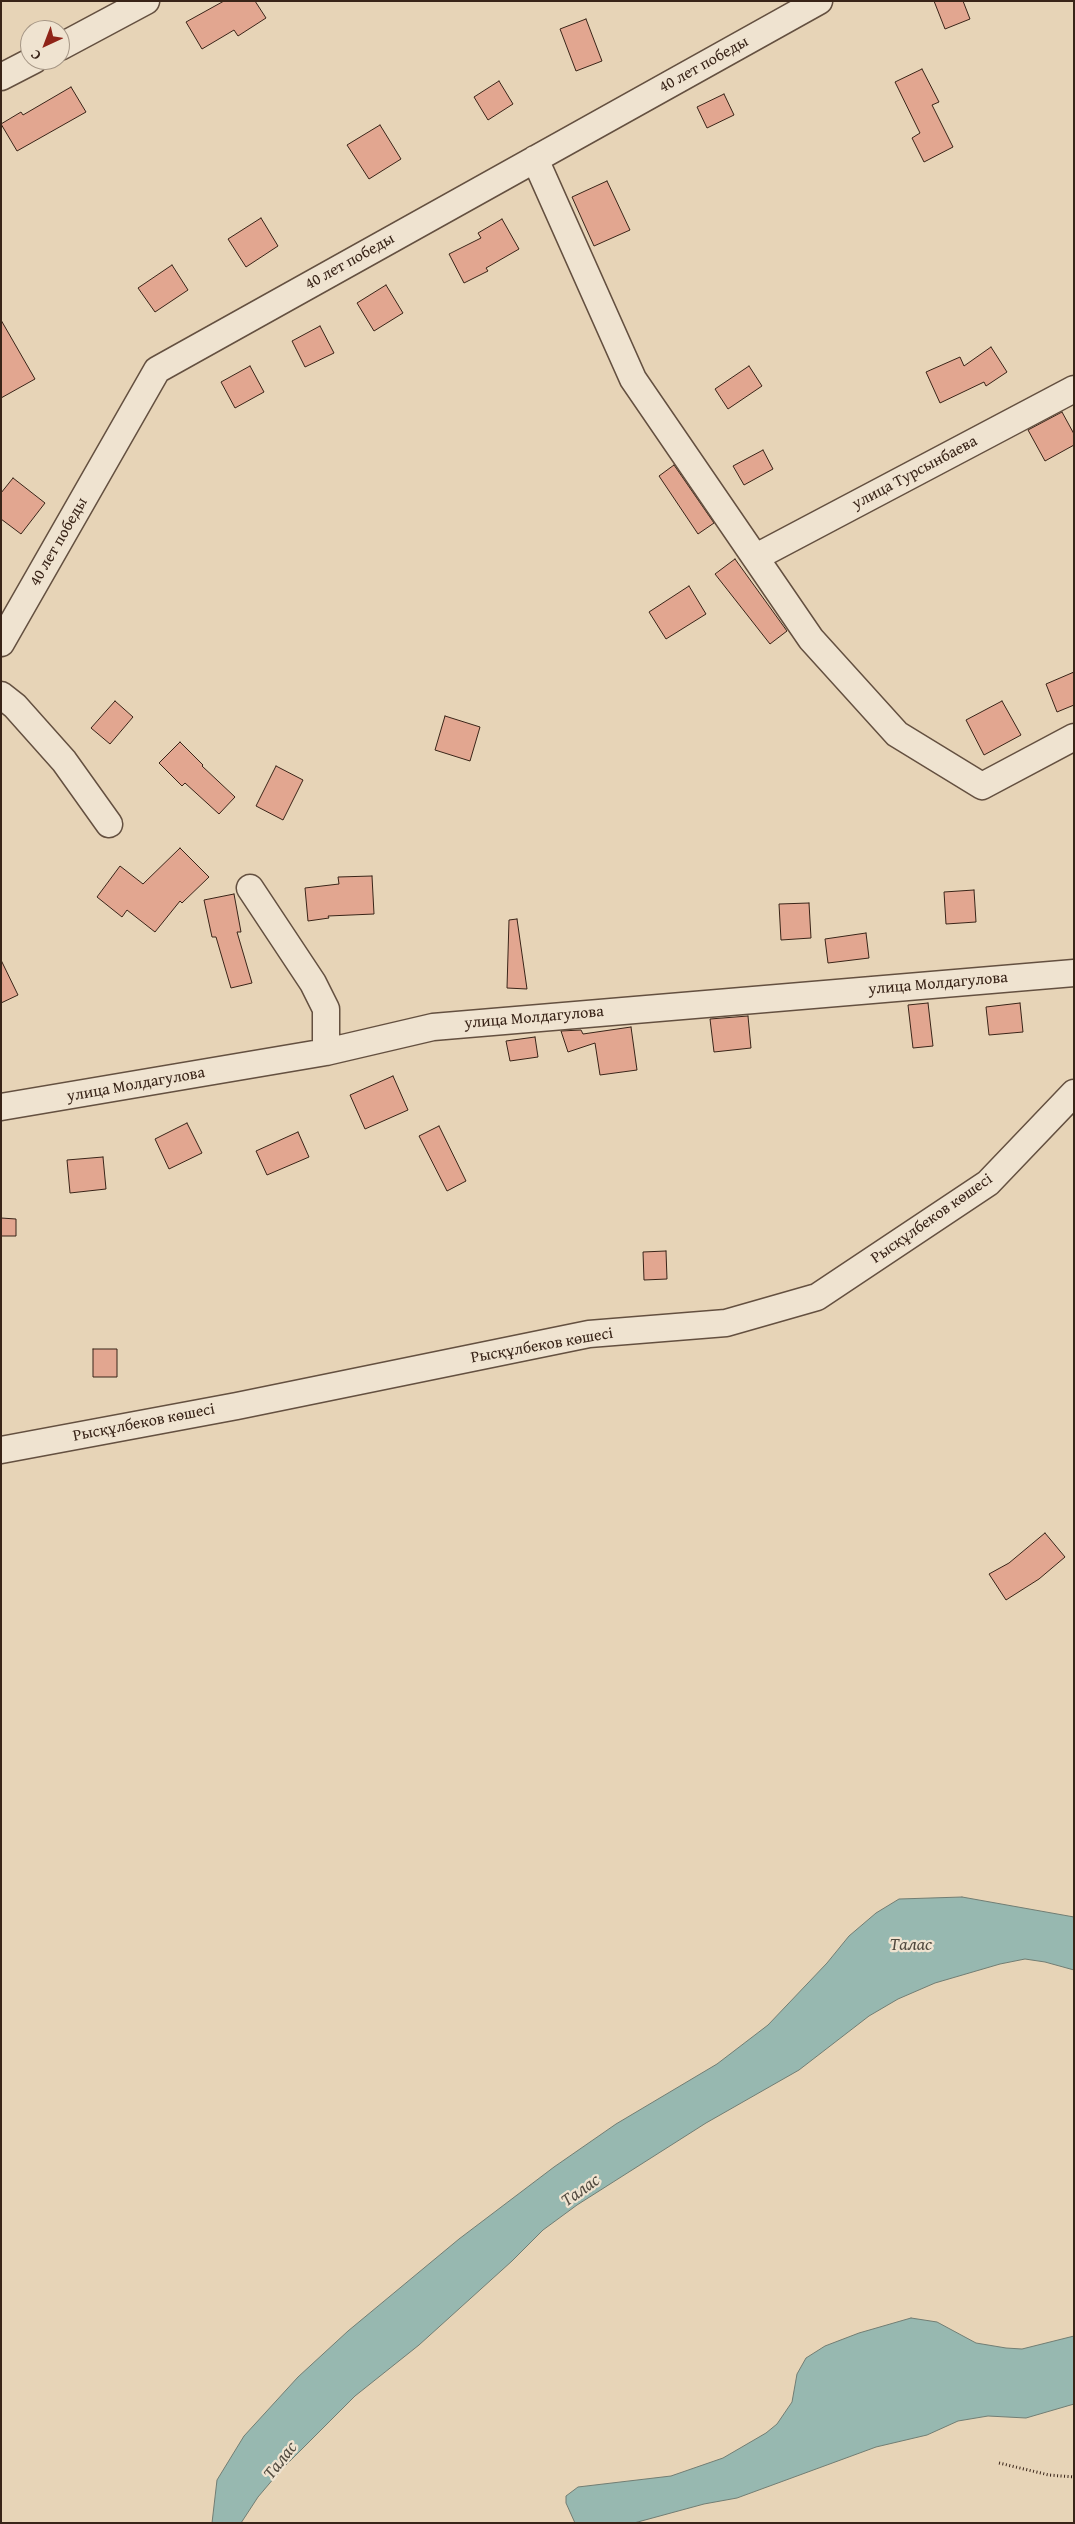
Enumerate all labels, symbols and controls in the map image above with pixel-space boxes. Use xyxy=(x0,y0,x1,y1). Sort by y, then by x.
north arrow xyxy=(20,20,70,70)
street label: 40 лет победы xyxy=(656,33,752,97)
text: С xyxy=(26,45,45,65)
street label: 40 лет победы xyxy=(302,230,398,294)
street label: улица Турсынбаева xyxy=(849,432,981,514)
street label: 40 лет победы xyxy=(26,494,92,590)
street label: улица Молдагулова xyxy=(867,968,1009,1000)
street label: улица Молдагулова xyxy=(463,1002,605,1034)
street label: улица Молдагулова xyxy=(65,1063,207,1107)
street label: Рысқұлбеков көшесі xyxy=(868,1170,996,1268)
street label: Рысқұлбеков көшесі xyxy=(469,1324,615,1368)
street label: Рысқұлбеков көшесі xyxy=(72,1400,216,1446)
water label: Талас xyxy=(890,1934,932,1956)
water label: Талас xyxy=(557,2170,605,2212)
water label: Талас xyxy=(259,2438,303,2484)

